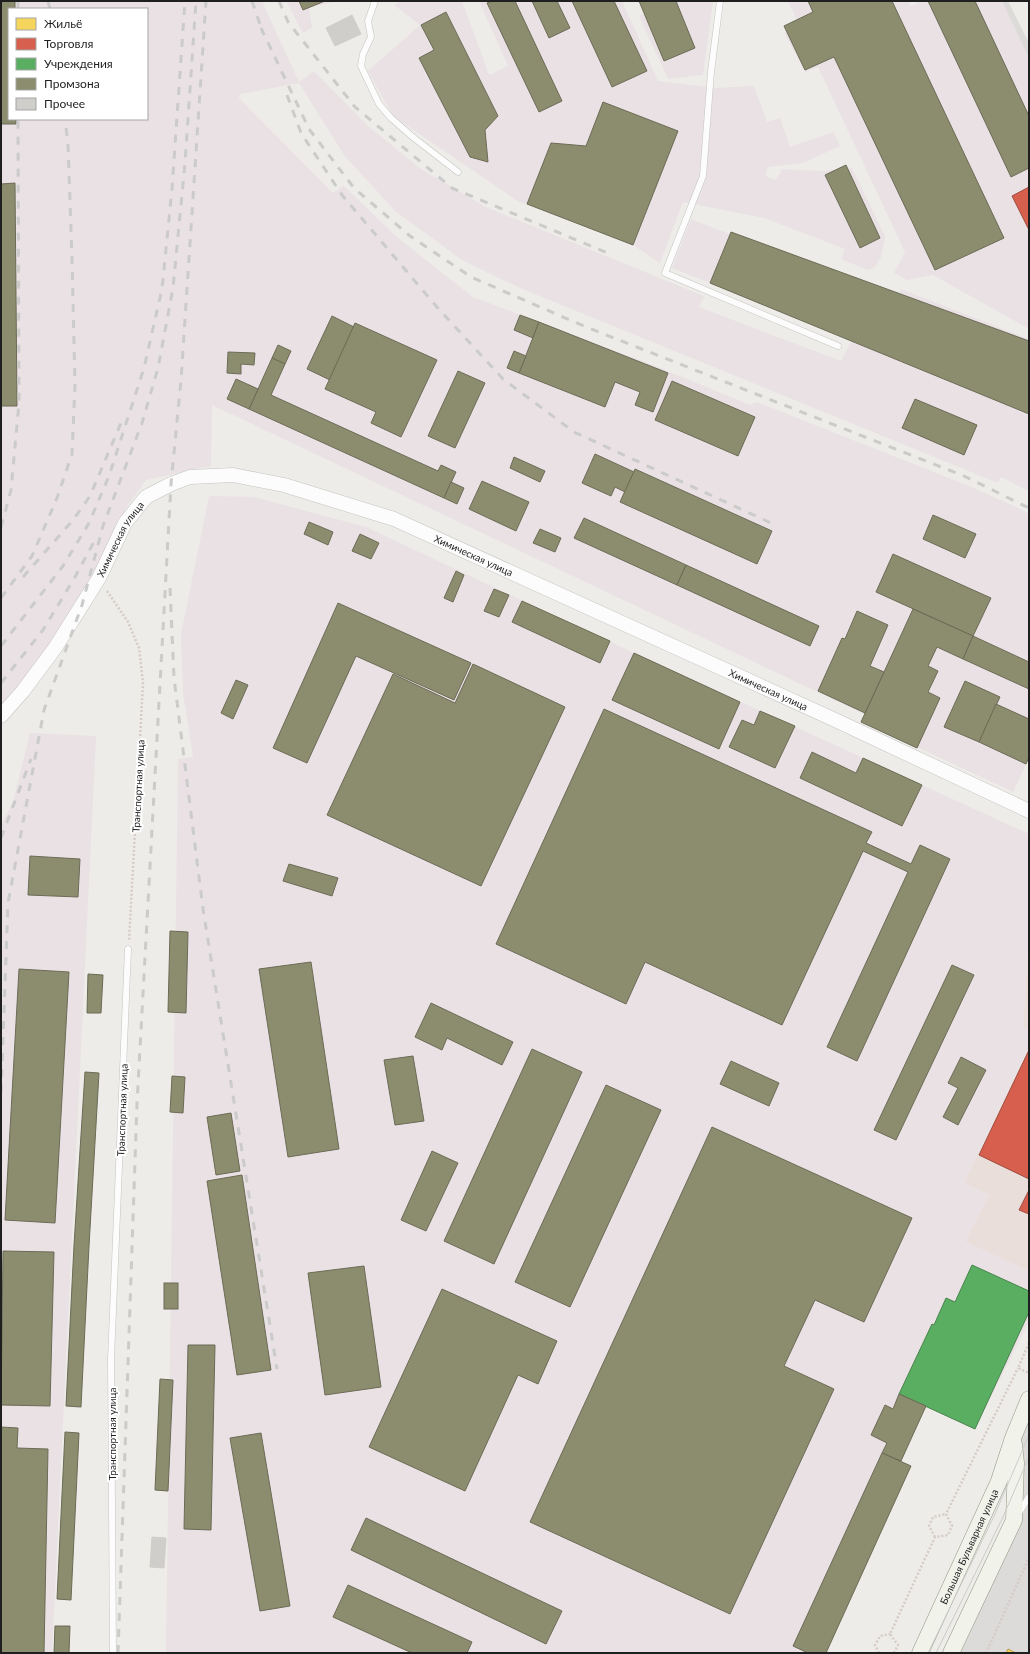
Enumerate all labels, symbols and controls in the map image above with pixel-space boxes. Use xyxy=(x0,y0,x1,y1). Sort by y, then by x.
legend xyxy=(8,8,148,120)
text: Жильё xyxy=(44,16,82,31)
text: Торговля xyxy=(44,36,94,51)
text: Учреждения xyxy=(44,56,113,71)
text: Промзона xyxy=(44,76,100,91)
text: Прочее xyxy=(44,96,85,111)
street label: Химическая улица xyxy=(94,499,146,579)
street label: Химическая улица xyxy=(432,532,515,578)
street label: Химическая улица xyxy=(727,667,810,713)
street label: Транспортная улица xyxy=(130,739,146,833)
street label: Транспортная улица xyxy=(114,1063,130,1157)
street label: Транспортная улица xyxy=(106,1387,118,1481)
street label: Большая Бульварная улица xyxy=(937,1487,1000,1606)

